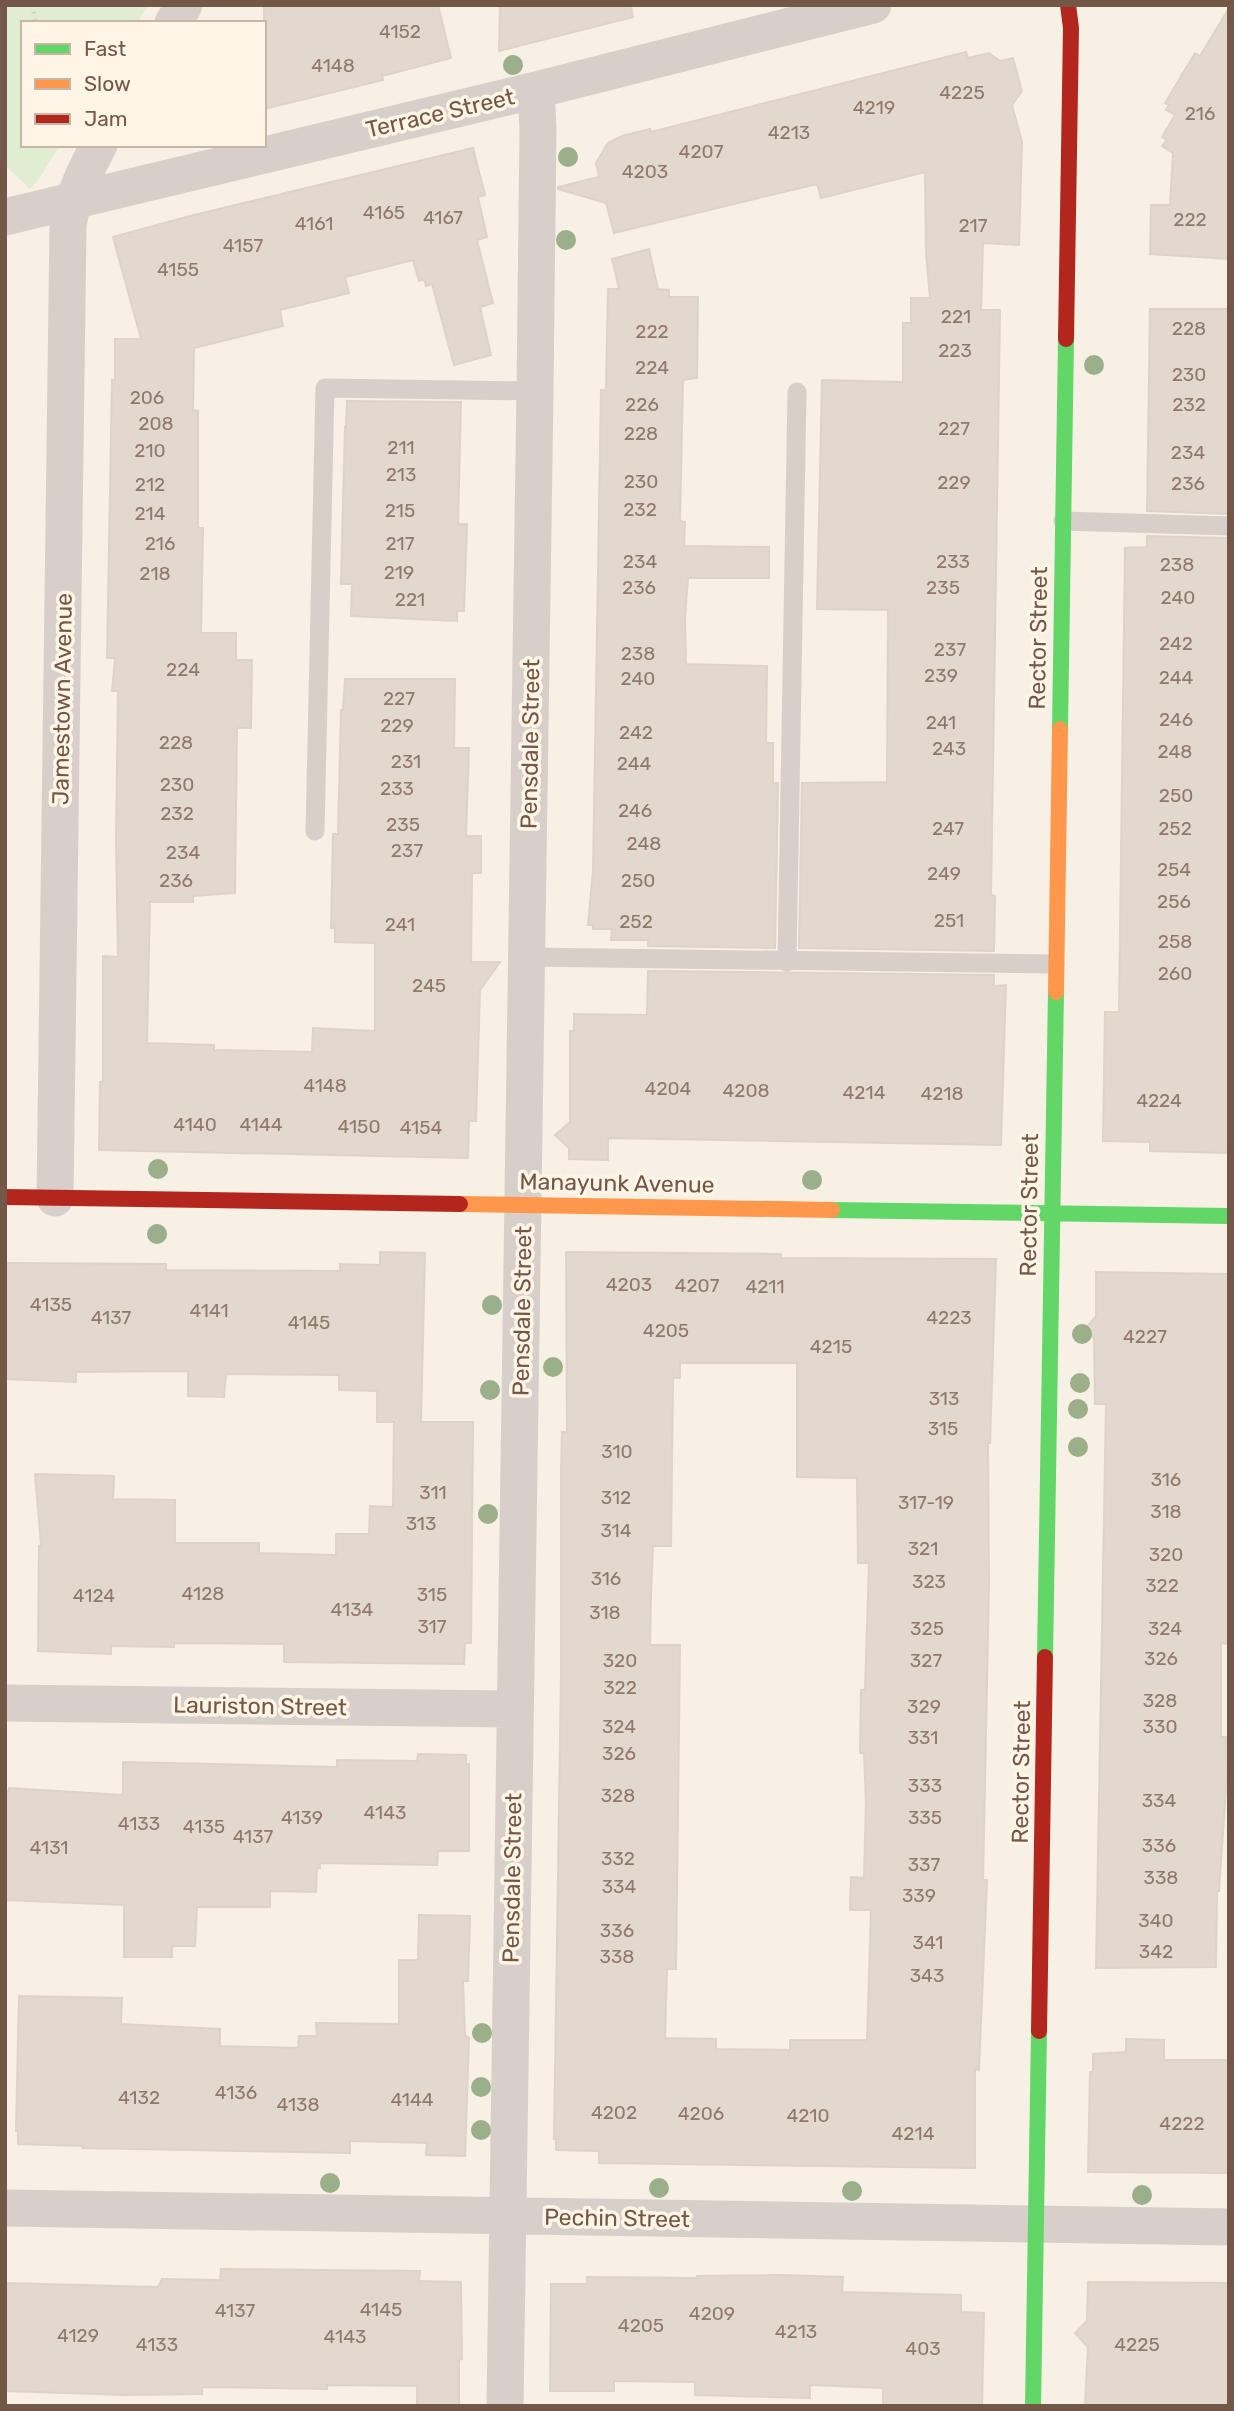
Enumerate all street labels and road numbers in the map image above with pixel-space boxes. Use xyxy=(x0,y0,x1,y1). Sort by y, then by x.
street label: Terrace Street xyxy=(363,82,517,144)
street label: Rector Street xyxy=(1023,566,1053,710)
street label: Jamestown Avenue xyxy=(46,593,78,805)
street label: Pensdale Street xyxy=(515,659,545,829)
street label: Rector Street xyxy=(1014,1133,1044,1277)
street label: Manayunk Avenue xyxy=(519,1167,715,1199)
street label: Pensdale Street xyxy=(507,1226,537,1396)
street label: Lauriston Street xyxy=(173,1690,347,1722)
street label: Rector Street xyxy=(1006,1700,1036,1844)
street label: Pensdale Street xyxy=(497,1793,527,1963)
street label: Pechin Street xyxy=(544,2203,690,2233)

